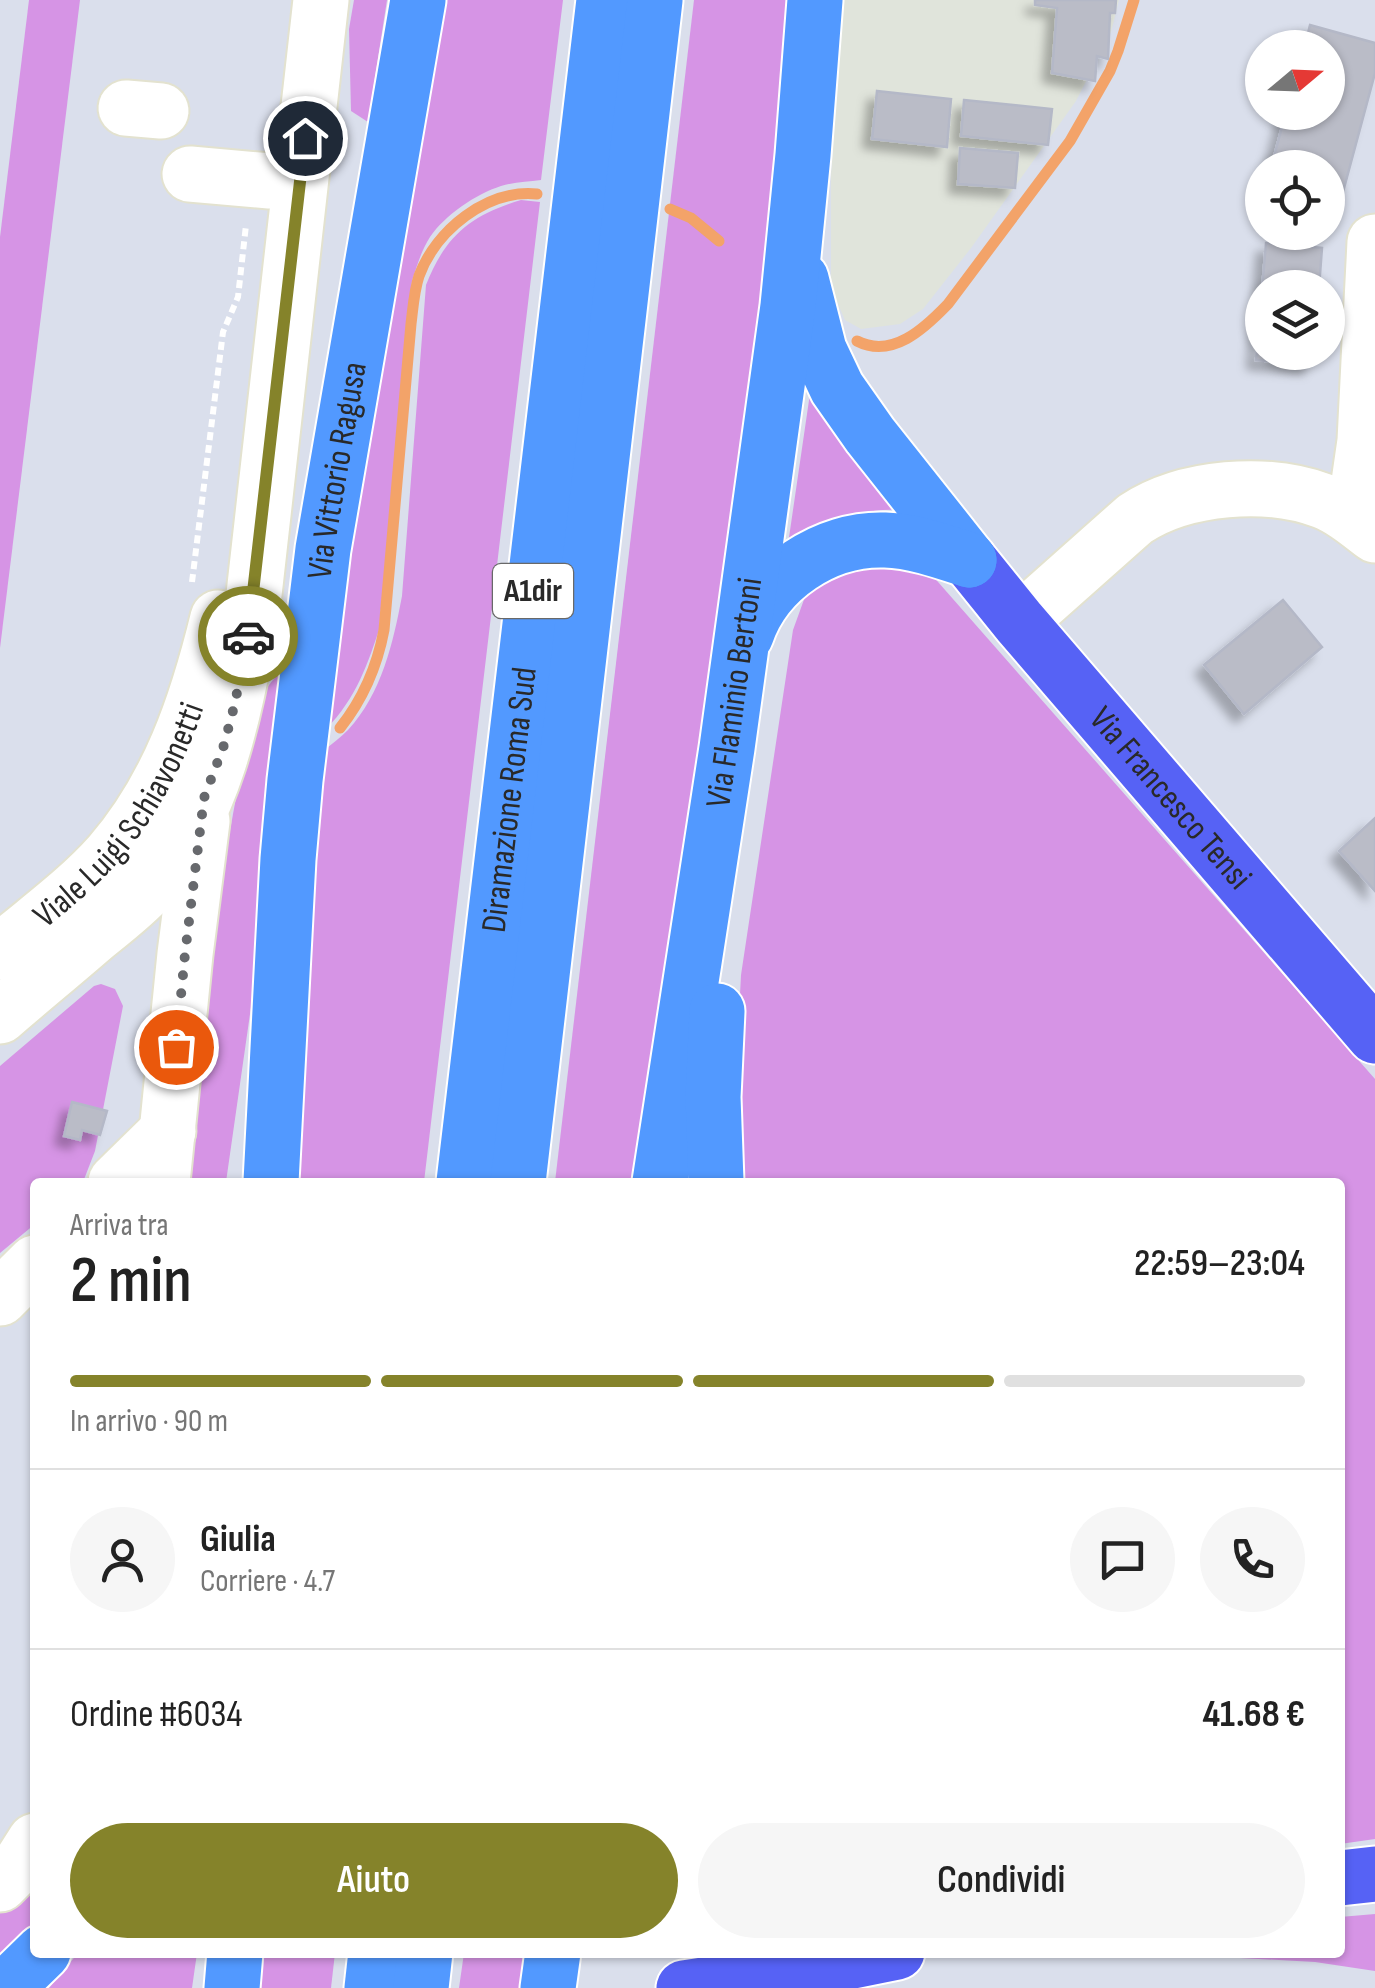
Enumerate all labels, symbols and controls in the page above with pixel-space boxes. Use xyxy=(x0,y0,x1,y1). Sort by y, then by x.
north arrow xyxy=(1245,30,1345,130)
map controls xyxy=(1245,30,1345,370)
pin xyxy=(263,96,348,181)
icon: home xyxy=(278,111,333,166)
button: locate xyxy=(1245,150,1345,250)
button: layers xyxy=(1245,270,1345,370)
street label: Via Vittorio Ragusa xyxy=(298,359,376,582)
road number: A1dir xyxy=(493,564,573,618)
street label: Via Flaminio Bertoni xyxy=(697,575,772,811)
courier xyxy=(198,586,298,686)
icon: car xyxy=(221,609,276,664)
street label: Diramazione Roma Sud xyxy=(472,665,546,935)
street label: Viale Luigi Schiavonetti xyxy=(25,697,214,937)
street label: Via Francesco Tensi xyxy=(1080,698,1261,898)
pin xyxy=(134,1005,219,1090)
icon: bag xyxy=(149,1020,204,1075)
text: Arriva tra xyxy=(70,1206,169,1245)
text: 22:59–23:04 xyxy=(1134,1241,1305,1286)
text: 2 min xyxy=(70,1243,192,1321)
text: In arrivo · 90 m xyxy=(70,1402,228,1441)
button: person xyxy=(70,1507,175,1612)
button: chat xyxy=(1070,1507,1175,1612)
button: phone xyxy=(1200,1507,1305,1612)
text: Giulia xyxy=(200,1517,276,1562)
text: Corriere · 4.7 xyxy=(200,1562,335,1601)
text: Ordine #6034 xyxy=(70,1692,242,1737)
text: 41.68 € xyxy=(1202,1692,1305,1737)
button: Aiuto xyxy=(70,1823,678,1938)
button: Condividi xyxy=(698,1823,1305,1938)

